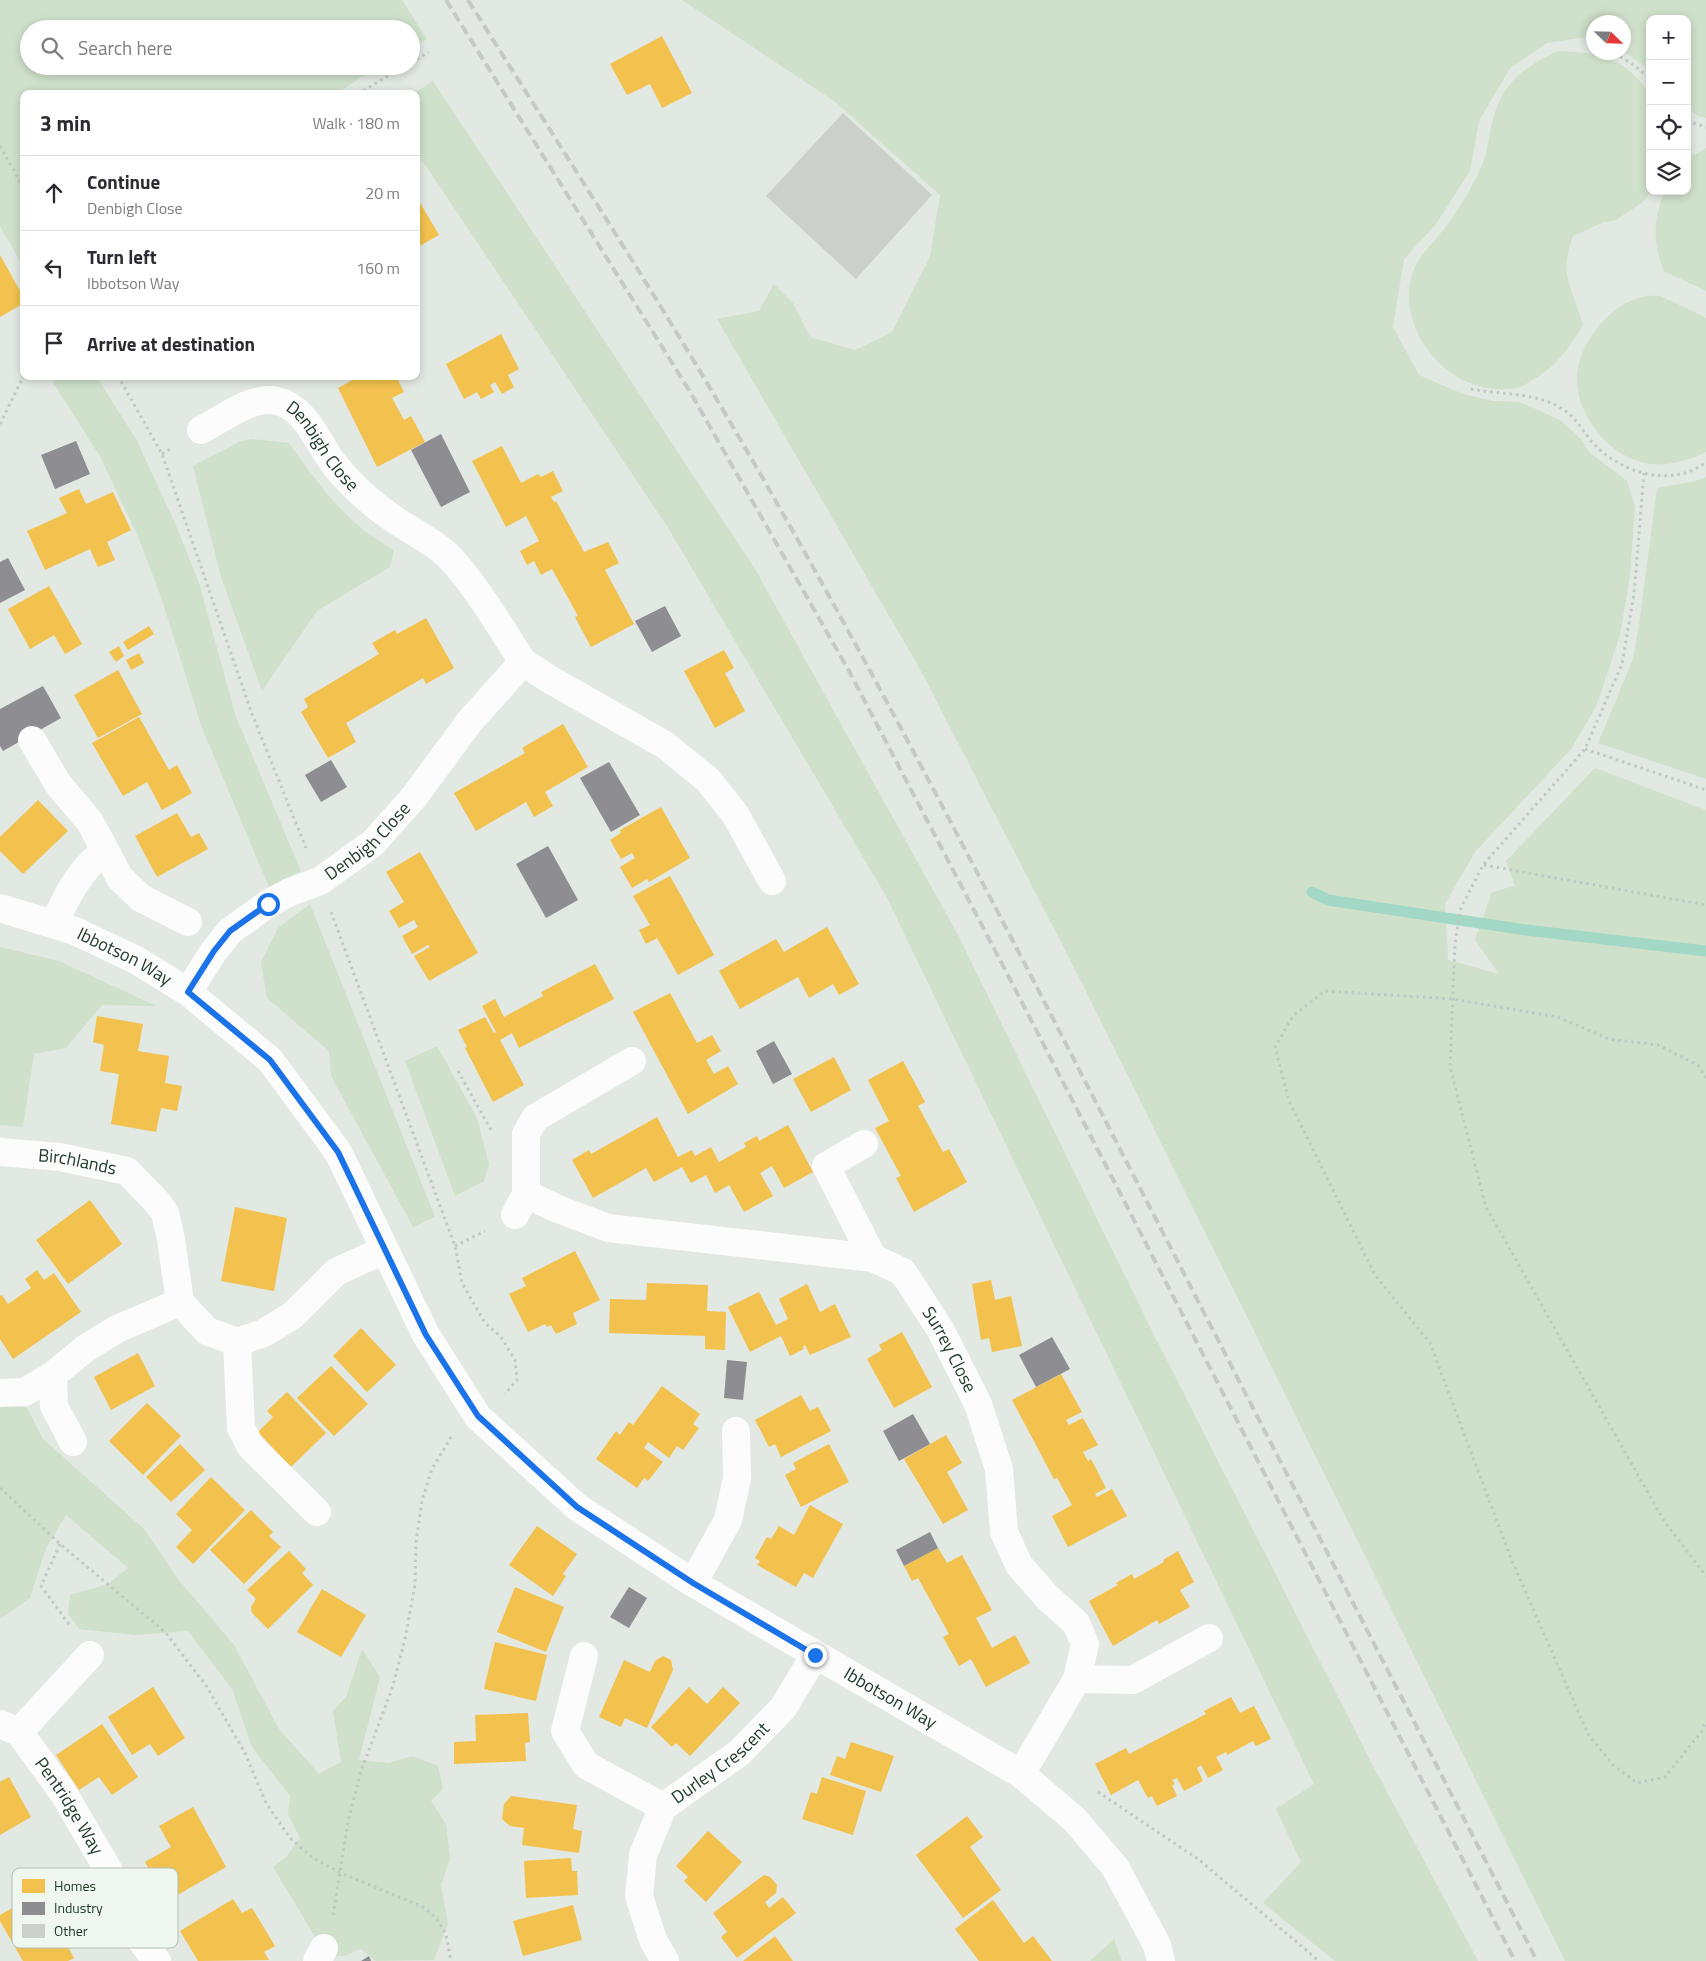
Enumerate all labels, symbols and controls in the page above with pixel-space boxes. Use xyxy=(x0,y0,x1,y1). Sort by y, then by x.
north arrow xyxy=(1586,15,1631,60)
map controls xyxy=(1646,15,1691,195)
button: + xyxy=(1646,15,1691,60)
search box xyxy=(20,20,420,75)
text: Search here xyxy=(78,33,172,62)
icon: search xyxy=(38,34,66,62)
button: − xyxy=(1646,60,1691,105)
button: locate xyxy=(1646,105,1691,150)
text: 3 min xyxy=(40,107,91,139)
text: Walk · 180 m xyxy=(312,111,400,135)
button: layers xyxy=(1646,150,1691,195)
text: Continue xyxy=(87,167,160,196)
icon: ahead xyxy=(40,179,68,207)
text: 20 m xyxy=(365,181,400,205)
text: Denbigh Close xyxy=(87,196,183,220)
text: Turn left xyxy=(87,242,157,271)
icon: left xyxy=(40,254,68,282)
text: 160 m xyxy=(356,256,400,280)
text: Ibbotson Way xyxy=(87,271,179,295)
icon: arrive xyxy=(40,329,68,357)
text: Arrive at destination xyxy=(87,329,255,358)
street label: Denbigh Close xyxy=(281,394,366,497)
street label: Denbigh Close xyxy=(319,796,416,887)
route start xyxy=(257,893,280,916)
street label: Ibbotson Way xyxy=(73,920,178,992)
street label: Birchlands xyxy=(37,1141,119,1181)
street label: Surrey Close xyxy=(916,1301,984,1397)
route end xyxy=(804,1644,827,1667)
street label: Ibbotson Way xyxy=(839,1660,943,1735)
street label: Durley Crescent xyxy=(665,1715,776,1810)
street label: Pentridge Way xyxy=(28,1751,111,1860)
legend xyxy=(12,1868,178,1948)
text: Homes xyxy=(54,1875,96,1896)
text: Industry xyxy=(54,1897,103,1918)
text: Other xyxy=(54,1920,88,1941)

